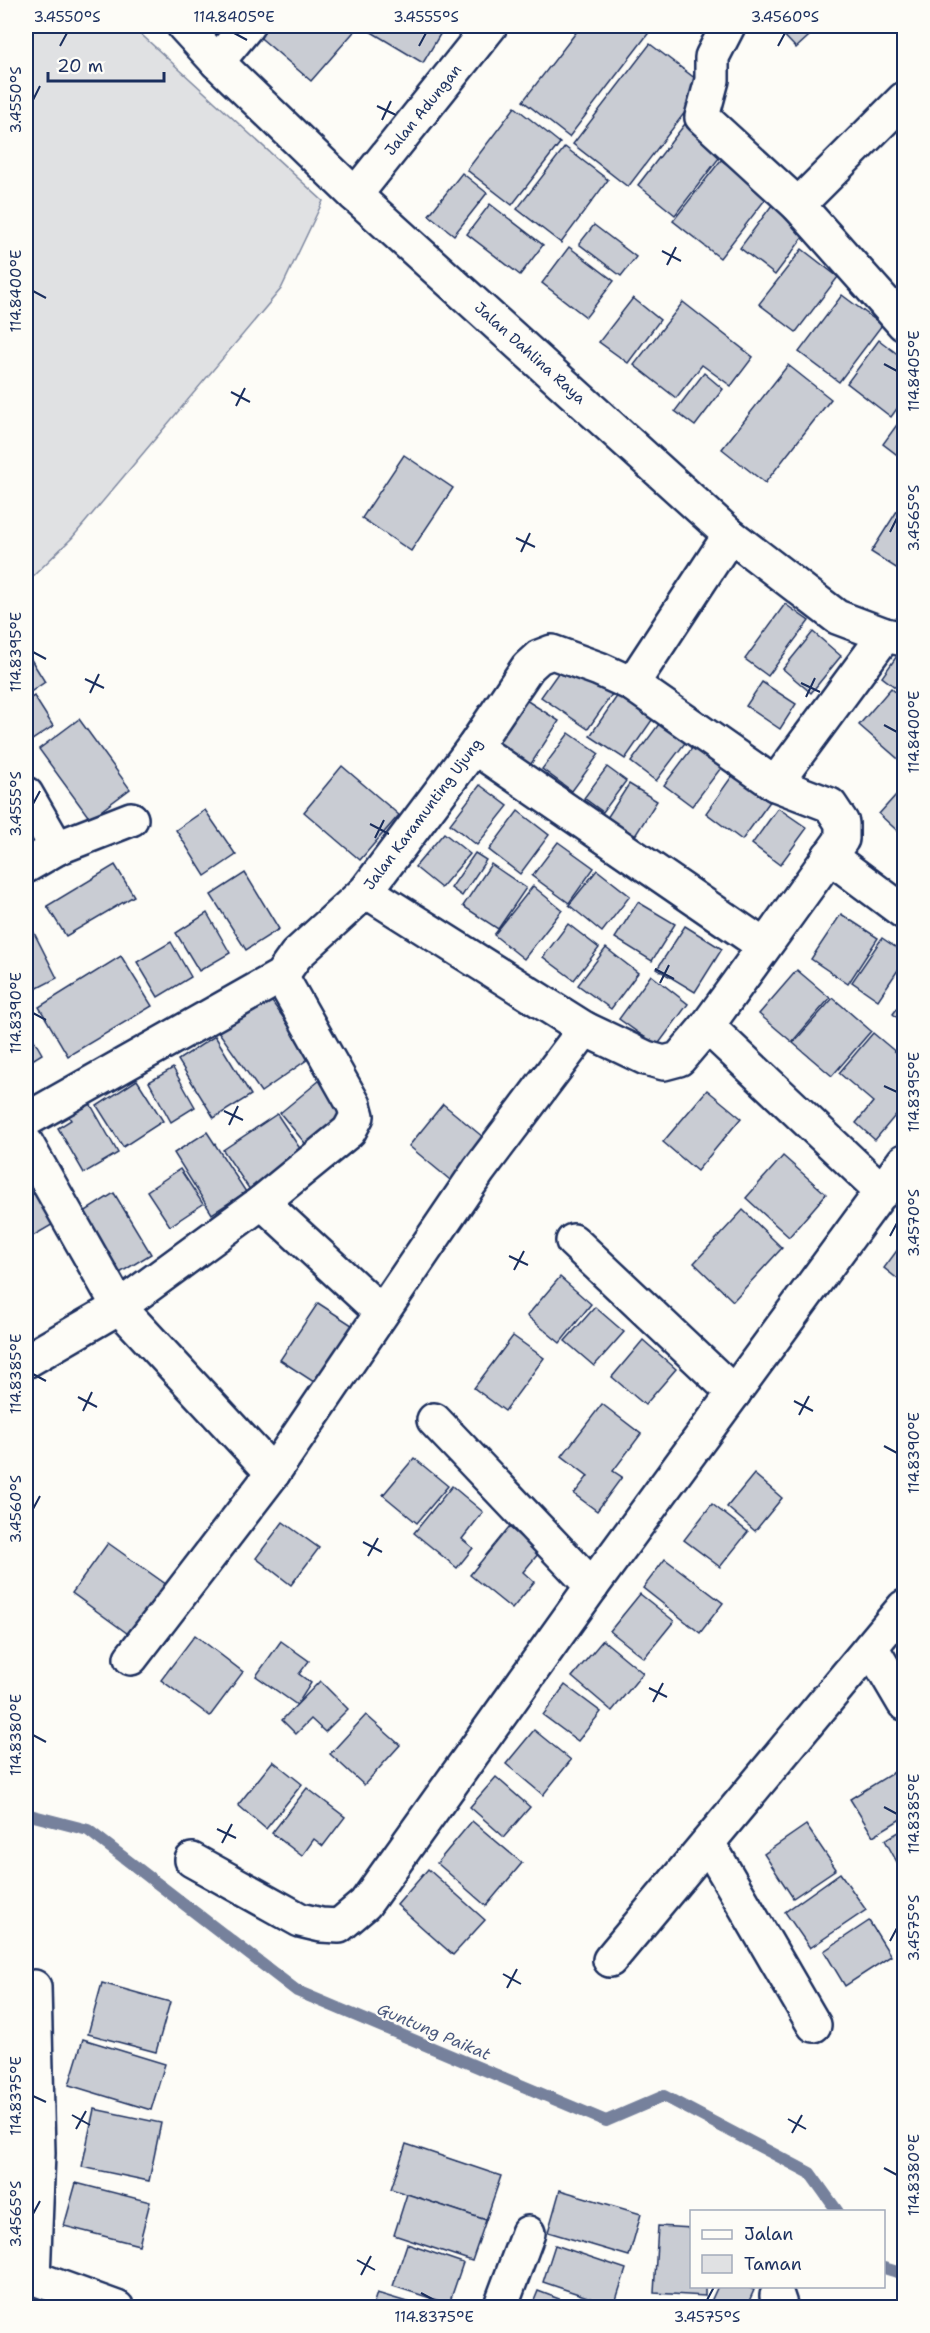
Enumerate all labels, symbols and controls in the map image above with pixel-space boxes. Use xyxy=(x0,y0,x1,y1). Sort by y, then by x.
text: 3.4550°S xyxy=(33,7,101,27)
text: 114.8405°E xyxy=(193,7,275,27)
text: 3.4555°S xyxy=(393,7,459,27)
text: 3.4560°S xyxy=(751,7,819,27)
scale bar xyxy=(48,45,164,83)
text: 20 m xyxy=(57,54,103,78)
street label: Jalan Adungan xyxy=(380,60,466,160)
text: 3.4550°S xyxy=(6,66,26,134)
text: 114.8400°E xyxy=(6,250,26,332)
street label: Jalan Dahlina Raya xyxy=(470,298,590,409)
text: 114.8405°E xyxy=(904,330,924,412)
text: 3.4565°S xyxy=(904,485,924,551)
text: 114.8395°E xyxy=(6,612,26,692)
text: 114.8400°E xyxy=(904,691,924,773)
street label: Jalan Karamunting Ujung xyxy=(359,734,487,894)
text: 3.4555°S xyxy=(6,771,26,837)
text: 114.8390°E xyxy=(6,972,26,1054)
text: 114.8395°E xyxy=(904,1052,924,1132)
text: 3.4570°S xyxy=(904,1189,924,1257)
text: 114.8385°E xyxy=(6,1334,26,1414)
text: 114.8390°E xyxy=(904,1412,924,1494)
text: 3.4560°S xyxy=(6,1475,26,1543)
text: 114.8380°E xyxy=(6,1694,26,1776)
text: 114.8385°E xyxy=(904,1774,924,1854)
text: 3.4575°S xyxy=(904,1895,924,1961)
water label: Guntung Paikat xyxy=(374,1998,494,2065)
text: 114.8375°E xyxy=(6,2056,26,2136)
text: 114.8380°E xyxy=(904,2134,924,2216)
text: 3.4565°S xyxy=(6,2181,26,2247)
legend xyxy=(690,2210,885,2288)
text: Jalan xyxy=(744,2222,793,2246)
text: Taman xyxy=(744,2252,802,2276)
text: 114.8375°E xyxy=(394,2307,474,2327)
text: 3.4575°S xyxy=(674,2307,740,2327)

